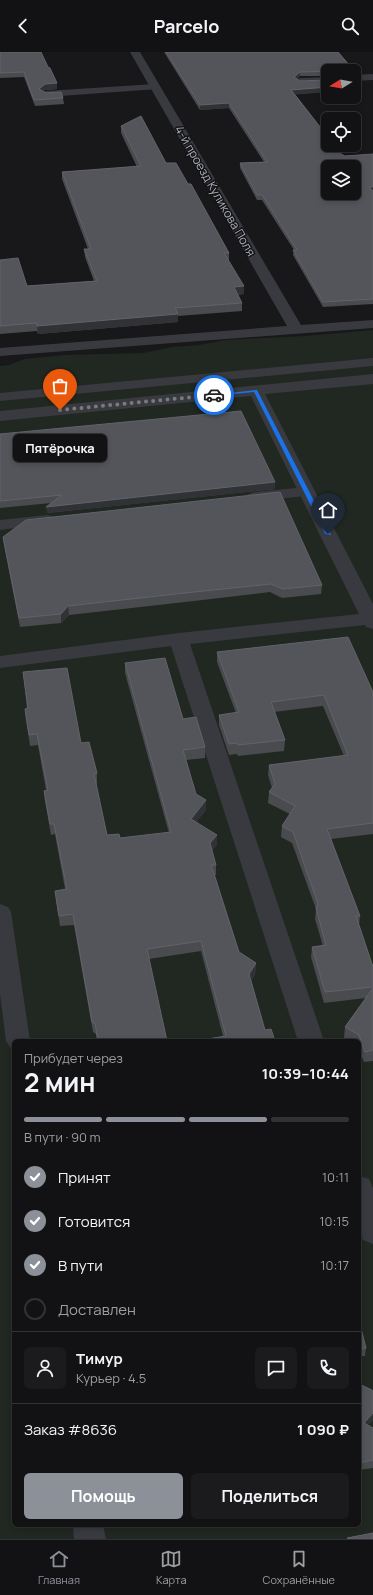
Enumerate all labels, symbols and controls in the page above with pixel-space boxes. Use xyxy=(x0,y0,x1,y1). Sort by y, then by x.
text: Parcelo xyxy=(154,14,219,38)
icon: back xyxy=(12,15,34,37)
icon: search xyxy=(339,15,361,37)
north arrow xyxy=(321,64,361,104)
map controls xyxy=(321,64,361,200)
button: locate xyxy=(321,112,361,152)
street label: 4-й проезд Куликова Поля xyxy=(171,122,260,259)
button: layers xyxy=(321,160,361,200)
pin xyxy=(43,369,77,410)
icon: bag xyxy=(49,375,71,397)
courier xyxy=(194,375,234,415)
icon: car xyxy=(203,384,225,406)
callout: Пятёрочка xyxy=(13,434,107,462)
text: Пятёрочка xyxy=(25,439,95,457)
pin xyxy=(311,493,345,534)
icon: home xyxy=(317,499,339,521)
text: Прибудет через xyxy=(24,1049,123,1067)
text: 10:39–10:44 xyxy=(262,1063,349,1084)
text: 2 мин xyxy=(24,1064,96,1100)
text: В пути · 90 m xyxy=(24,1128,101,1146)
icon: check xyxy=(24,1166,46,1188)
text: Принят xyxy=(58,1167,111,1188)
text: 10:11 xyxy=(322,1168,349,1186)
icon: check xyxy=(24,1210,46,1232)
text: Готовится xyxy=(58,1211,130,1232)
text: 10:15 xyxy=(320,1212,349,1230)
icon: check xyxy=(24,1254,46,1276)
text: В пути xyxy=(58,1255,103,1276)
text: 10:17 xyxy=(321,1256,349,1274)
text: Доставлен xyxy=(58,1299,136,1320)
button: person xyxy=(24,1347,66,1389)
button: chat xyxy=(255,1347,297,1389)
button: phone xyxy=(307,1347,349,1389)
text: Тимур xyxy=(76,1348,123,1369)
text: Курьер · 4.5 xyxy=(76,1369,146,1387)
text: Заказ #8636 xyxy=(24,1419,117,1440)
text: 1 090 ₽ xyxy=(297,1419,349,1440)
button: Помощь xyxy=(24,1473,183,1519)
button: Поделиться xyxy=(191,1473,349,1519)
tab: Главная xyxy=(38,1548,80,1587)
tab: Карта xyxy=(156,1548,187,1587)
tab: Сохранённые xyxy=(263,1548,335,1587)

